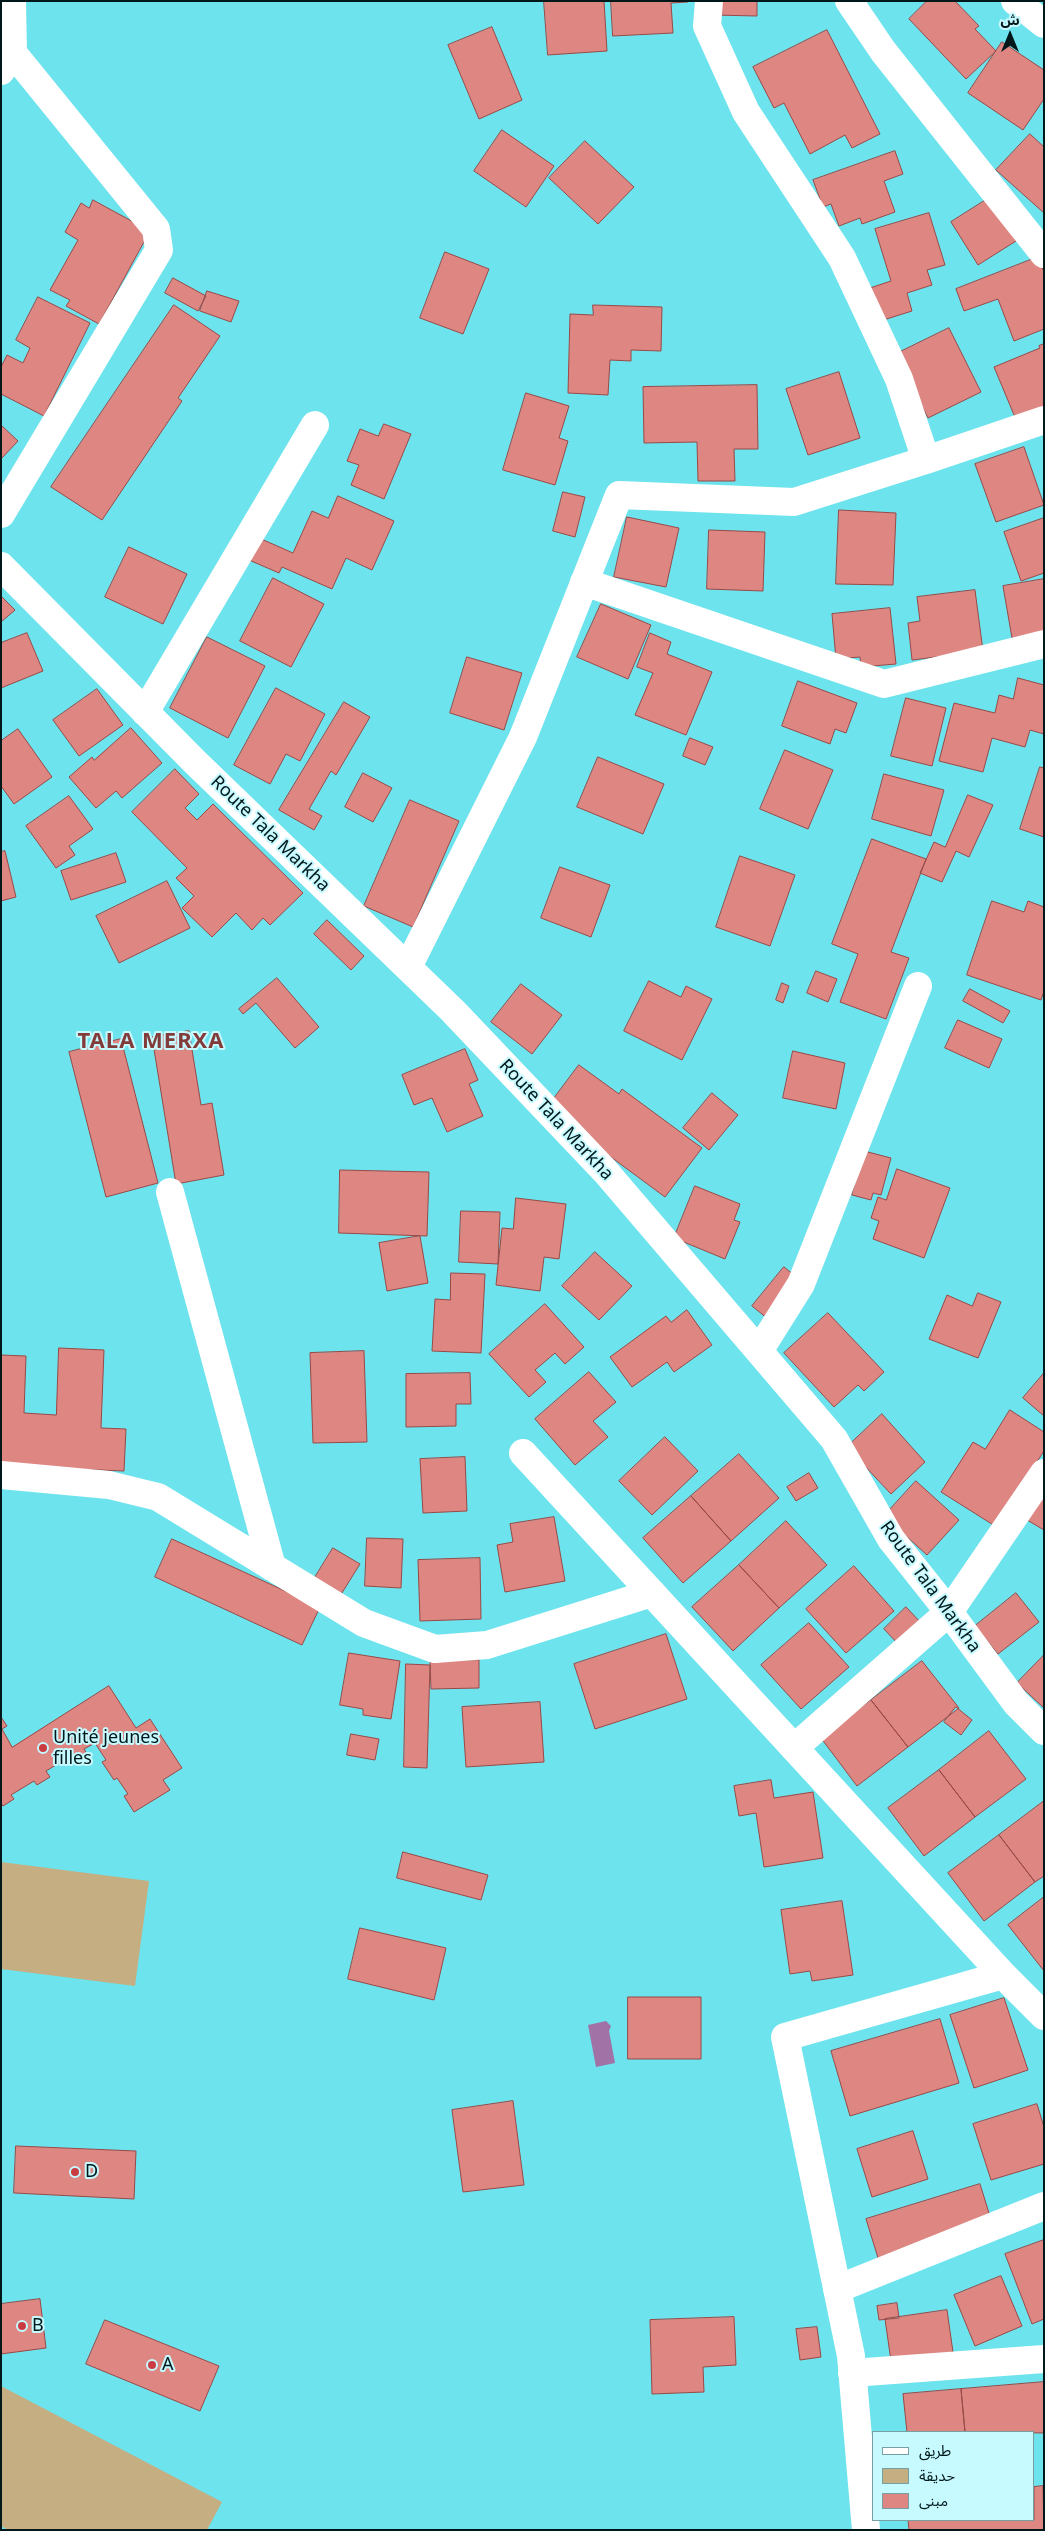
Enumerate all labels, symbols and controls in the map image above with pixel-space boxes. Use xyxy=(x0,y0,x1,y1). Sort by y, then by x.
north arrow xyxy=(985,10,1035,60)
text: ش xyxy=(1000,10,1020,29)
street label: Route Tala Markha xyxy=(206,772,334,896)
district label: TALA MERXA xyxy=(76,1029,226,1055)
street label: Route Tala Markha xyxy=(494,1055,618,1185)
street label: Route Tala Markha xyxy=(875,1517,985,1657)
place label: Unité jeunes filles xyxy=(53,1727,159,1770)
marker: Unité jeunes filles xyxy=(37,1742,49,1754)
place label: D xyxy=(85,2161,98,2183)
marker: D xyxy=(69,2166,81,2178)
place label: B xyxy=(32,2315,44,2337)
marker: B xyxy=(16,2320,28,2332)
place label: A xyxy=(162,2354,174,2376)
marker: A xyxy=(146,2359,158,2371)
legend xyxy=(872,2431,1035,2521)
text: طريق xyxy=(919,2440,951,2460)
text: حديقة xyxy=(919,2465,955,2485)
text: مبنى xyxy=(919,2490,948,2510)

